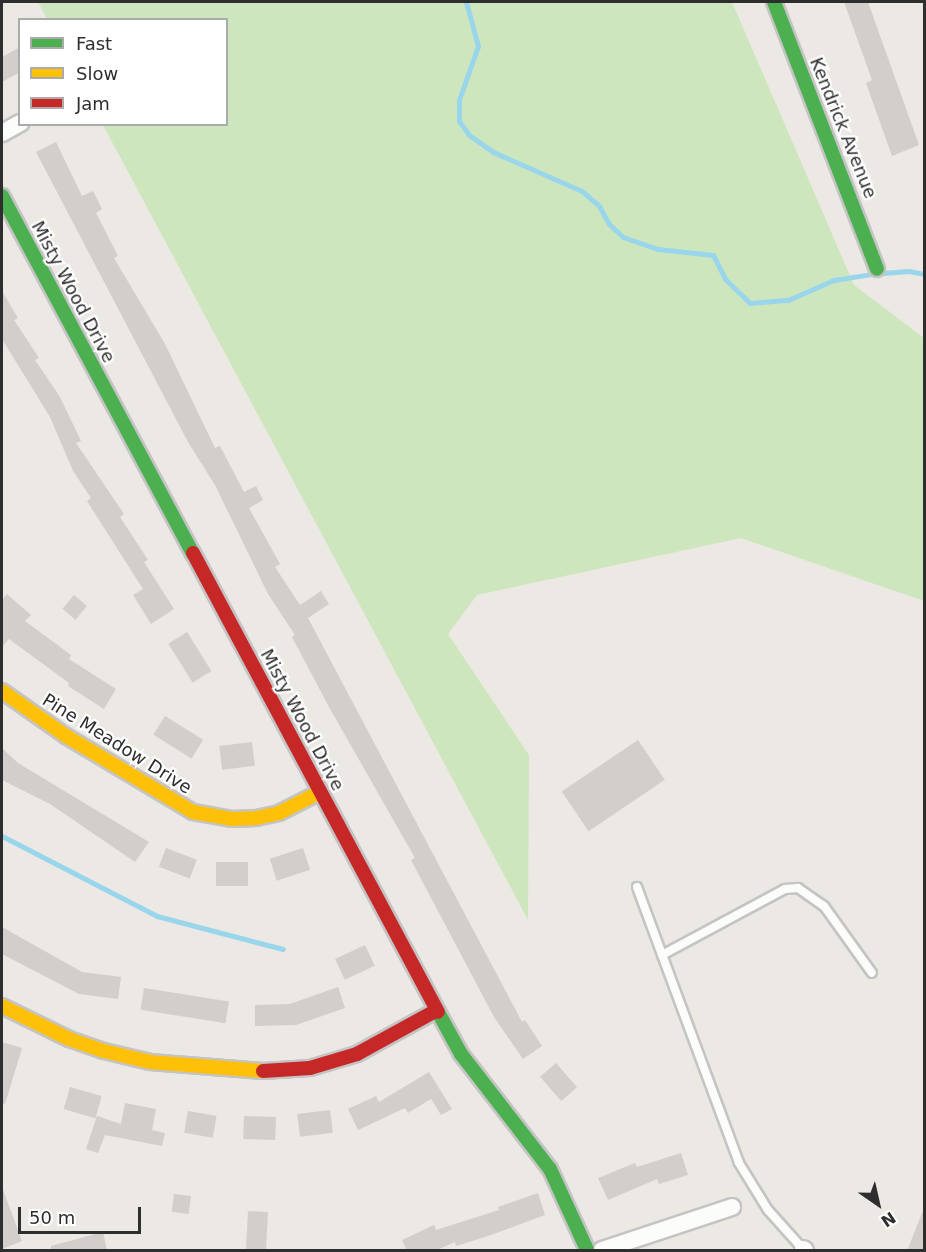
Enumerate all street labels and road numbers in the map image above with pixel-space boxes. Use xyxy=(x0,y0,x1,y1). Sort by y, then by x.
street label: Kendrick Avenue xyxy=(805,54,881,202)
street label: Misty Wood Drive xyxy=(27,218,119,366)
street label: Misty Wood Drive xyxy=(256,646,348,794)
street label: Pine Meadow Drive xyxy=(38,689,196,799)

